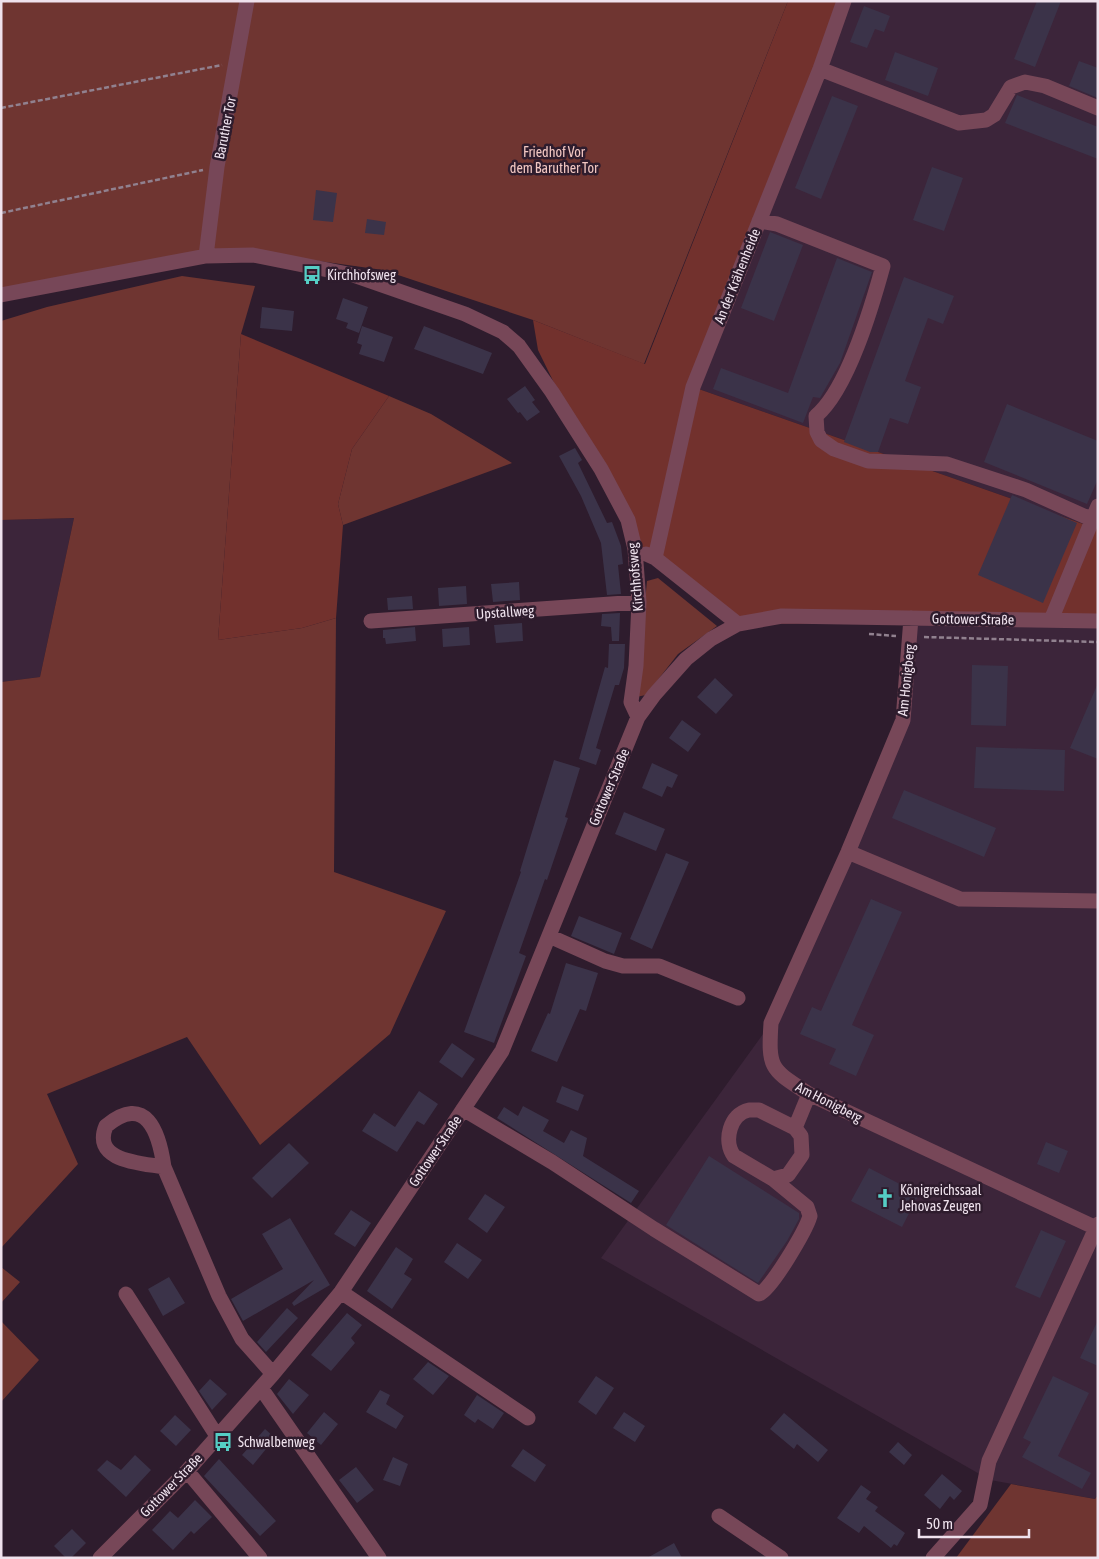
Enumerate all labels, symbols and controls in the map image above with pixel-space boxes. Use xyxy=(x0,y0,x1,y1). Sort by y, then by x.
street label: Baruther Tor xyxy=(211,95,239,161)
park label: Friedhof Vor dem Baruther Tor xyxy=(510,144,599,176)
street label: An der Krähenheide xyxy=(711,226,763,326)
bus stop icon: Kirchhofsweg xyxy=(301,264,323,286)
place label: Kirchhofsweg xyxy=(327,267,396,283)
street label: Kirchhofsweg xyxy=(624,542,646,612)
street label: Upstallweg xyxy=(475,602,535,622)
street label: Gottower Straße xyxy=(932,610,1014,628)
street label: Am Honigberg xyxy=(894,643,918,717)
street label: Gottower Straße xyxy=(586,746,632,828)
street label: Am Honigberg xyxy=(793,1078,865,1126)
street label: Gottower Straße xyxy=(405,1112,465,1190)
place label: Königreichssaal Jehovas Zeugen xyxy=(900,1182,982,1214)
church icon: Königreichssaal Jehovas Zeugen xyxy=(874,1187,896,1209)
bus stop icon: Schwalbenweg xyxy=(212,1431,234,1453)
place label: Schwalbenweg xyxy=(238,1434,315,1450)
street label: Gottower Straße xyxy=(137,1450,205,1520)
scale bar xyxy=(919,1506,1029,1538)
text: 50 m xyxy=(926,1515,953,1532)

